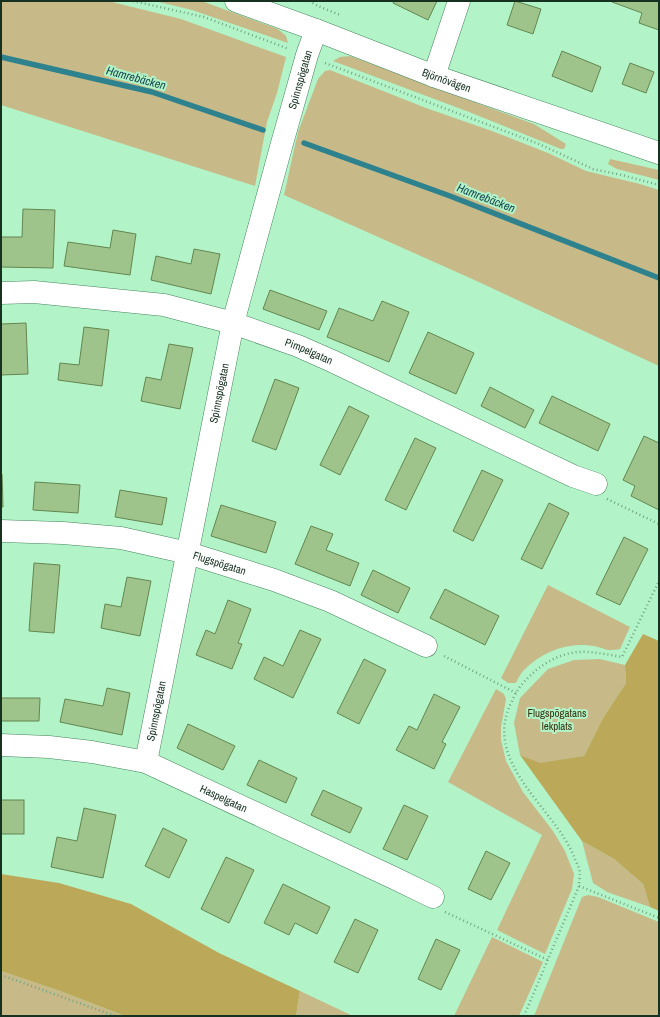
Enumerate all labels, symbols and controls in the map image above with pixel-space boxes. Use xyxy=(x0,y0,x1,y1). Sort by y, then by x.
street label: Spinnspögatan xyxy=(285,48,315,111)
water label: Hamrebäcken xyxy=(104,62,168,94)
street label: Björnövägen xyxy=(420,65,473,95)
water label: Hamrebäcken xyxy=(455,180,517,216)
street label: Pimpelgatan xyxy=(283,335,335,368)
street label: Spinnspögatan xyxy=(206,362,232,424)
street label: Flugspögatan xyxy=(191,548,248,578)
street label: Spinnspögatan xyxy=(143,680,169,742)
park label: Flugspögatans lekplats xyxy=(527,706,587,733)
street label: Haspelgatan xyxy=(198,781,250,815)

